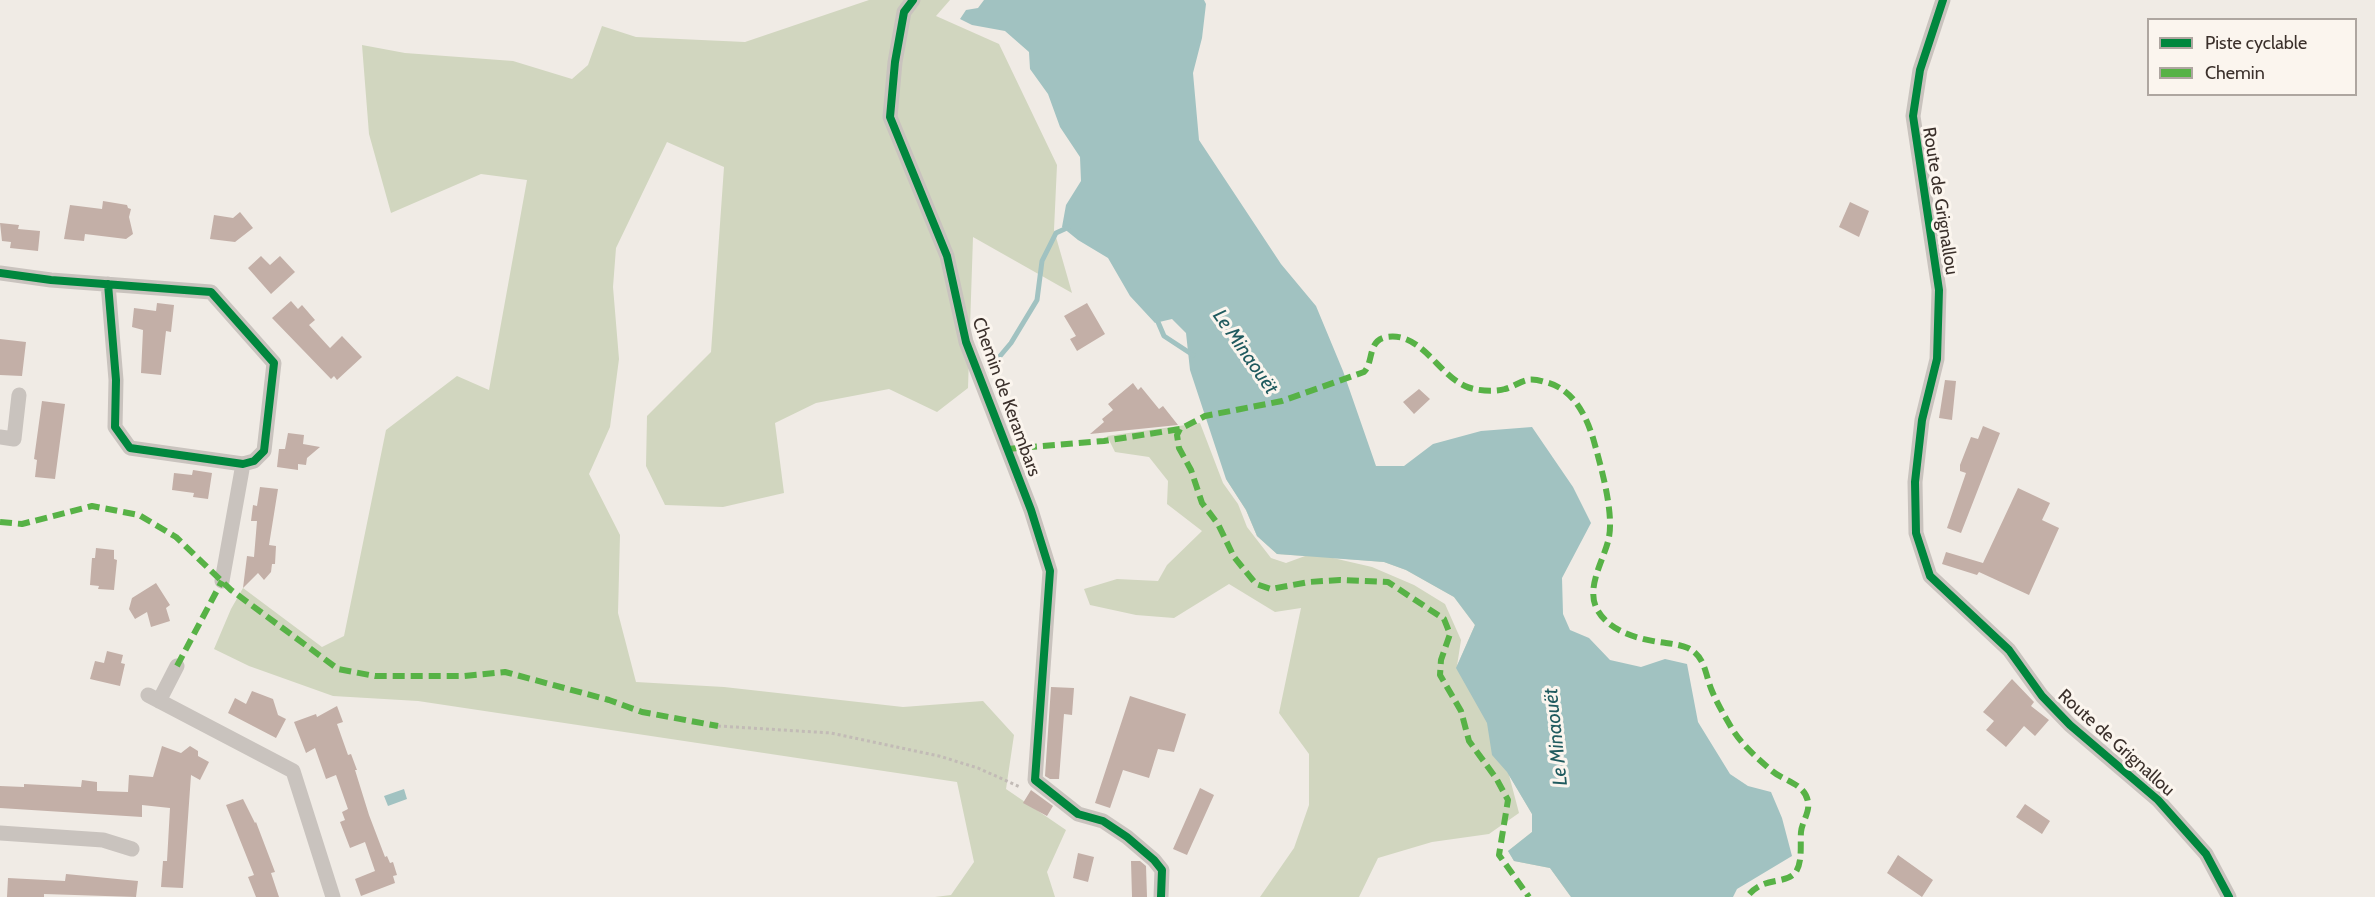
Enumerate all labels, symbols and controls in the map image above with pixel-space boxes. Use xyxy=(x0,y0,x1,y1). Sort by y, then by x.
legend xyxy=(2147,18,2357,96)
text: Piste cyclable xyxy=(2205,32,2307,54)
text: Chemin xyxy=(2205,62,2265,84)
street label: Route de Grignallou xyxy=(1918,126,1962,276)
water label: Le Minaouët xyxy=(1207,305,1283,399)
street label: Chemin de Kerambars xyxy=(967,315,1045,479)
street label: Route de Grignallou xyxy=(2053,685,2179,801)
water label: Le Minaouët xyxy=(1539,687,1573,787)

